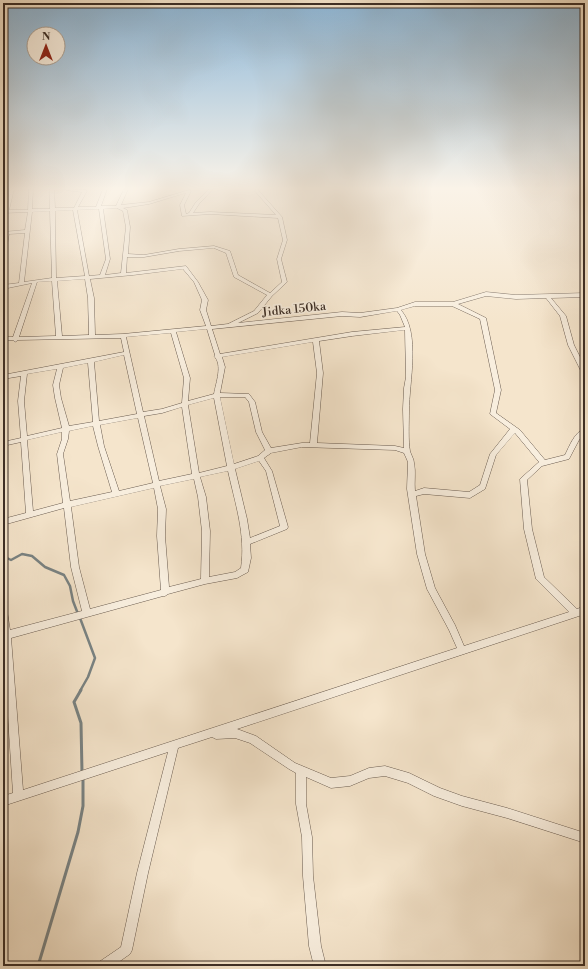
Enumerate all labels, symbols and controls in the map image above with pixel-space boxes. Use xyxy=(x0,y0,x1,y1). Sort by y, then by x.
north arrow xyxy=(26,26,66,66)
text: N xyxy=(42,30,51,44)
street label: Jidka 150ka xyxy=(260,299,328,320)

